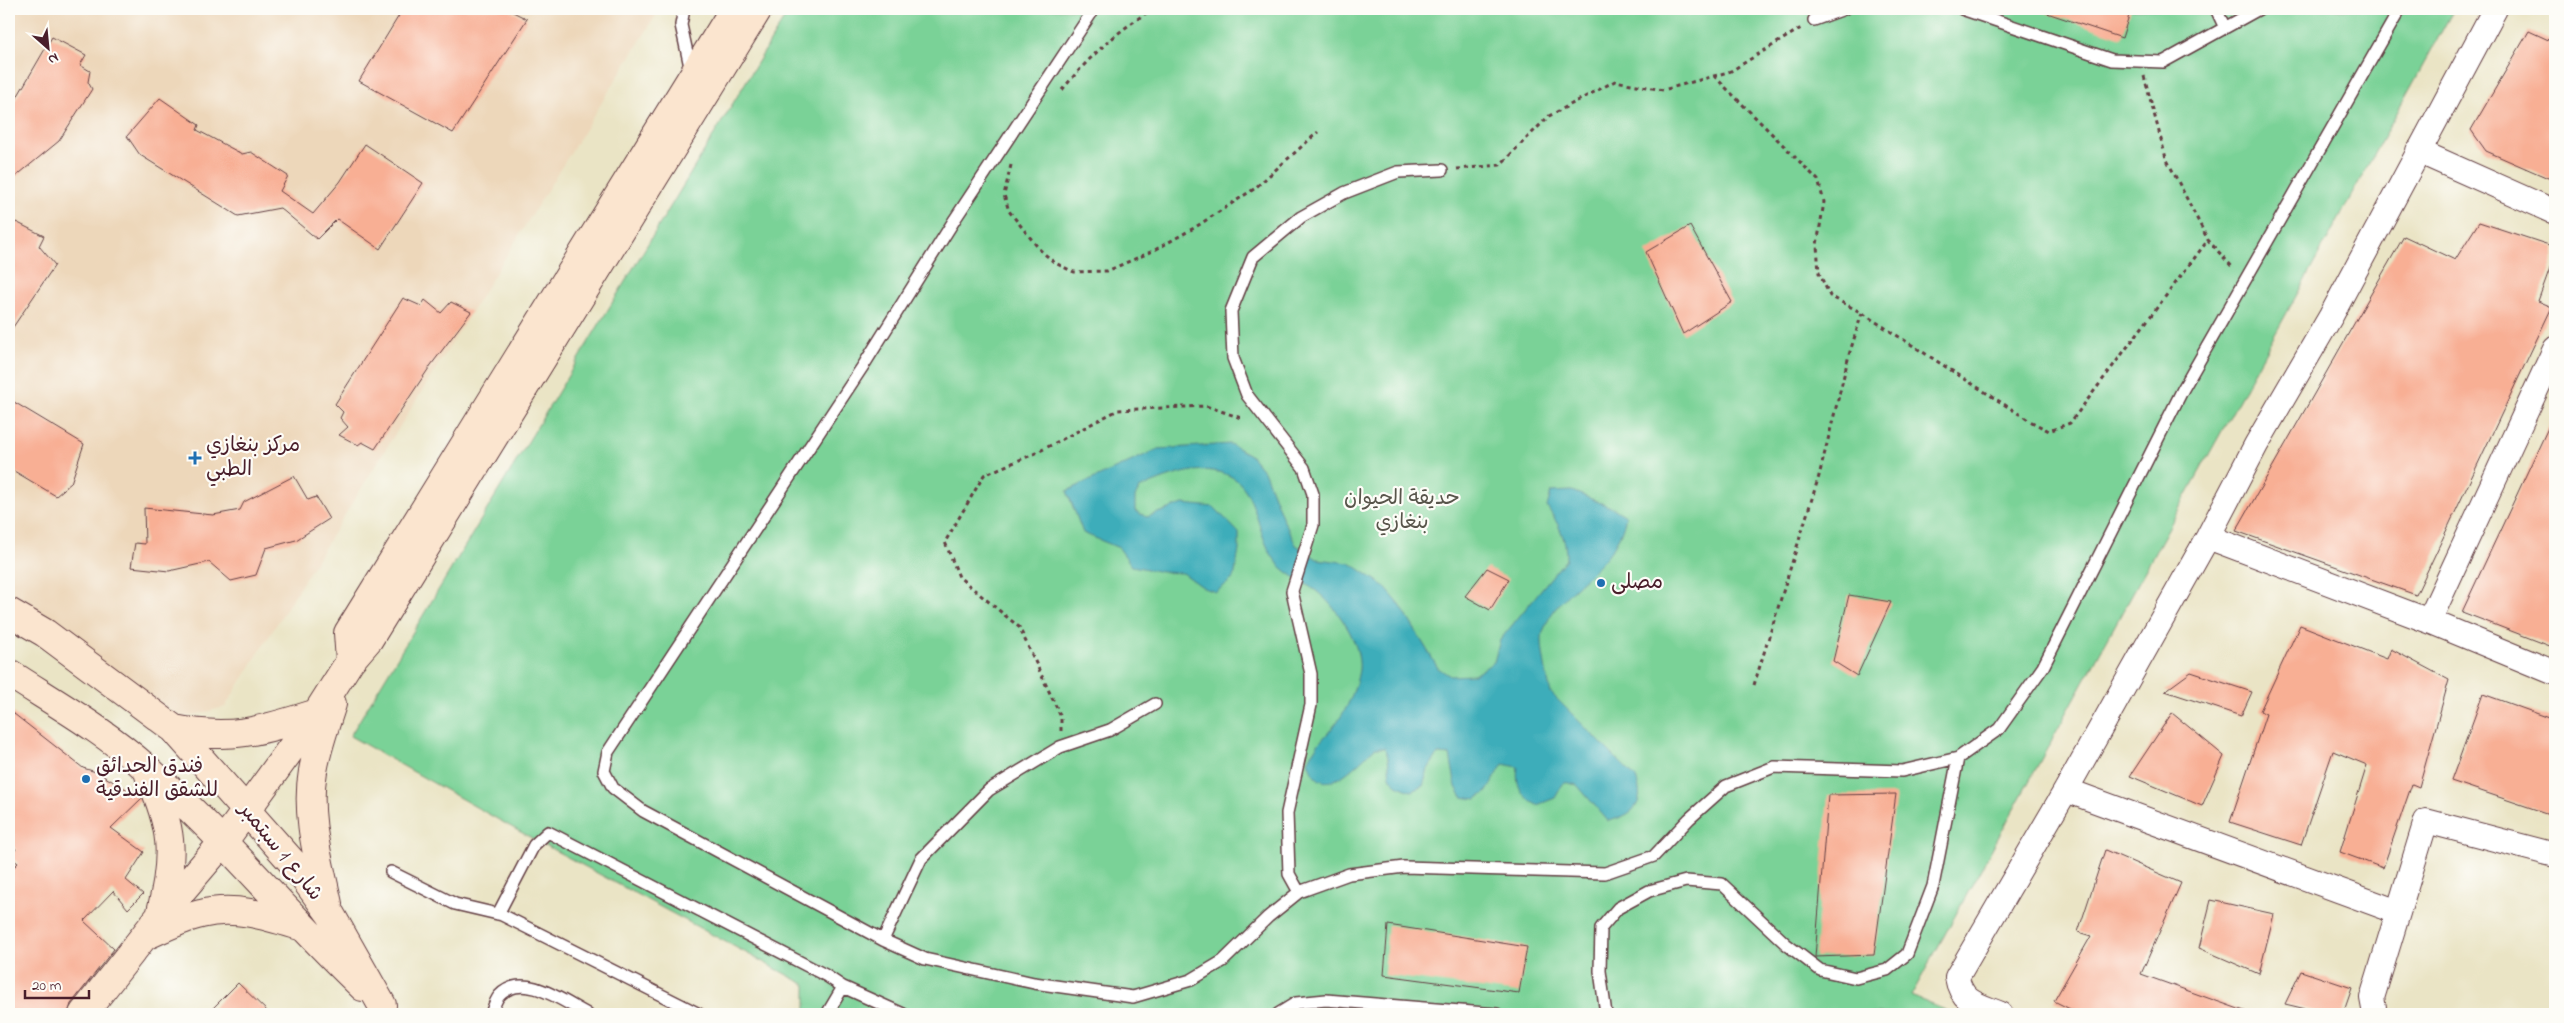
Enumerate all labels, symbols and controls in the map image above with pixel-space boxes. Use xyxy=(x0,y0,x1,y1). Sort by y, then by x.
north arrow xyxy=(22,22,72,72)
text: N xyxy=(44,47,62,70)
place label: مركز بنغازي الطبي xyxy=(206,431,300,487)
marker: مركز بنغازي الطبي xyxy=(188,451,202,465)
park label: حديقة الحيوان بنغازي xyxy=(1344,484,1460,538)
place label: مصلى xyxy=(1611,568,1663,598)
marker: مصلى xyxy=(1595,577,1607,589)
place label: فندق الحدائق للشقق الفندقية xyxy=(96,752,218,806)
marker: فندق الحدائق للشقق الفندقية xyxy=(80,773,92,785)
street label: شارع 1 سبتمبر xyxy=(229,795,329,908)
scale bar xyxy=(25,968,89,1000)
text: 20 m xyxy=(32,975,62,997)

